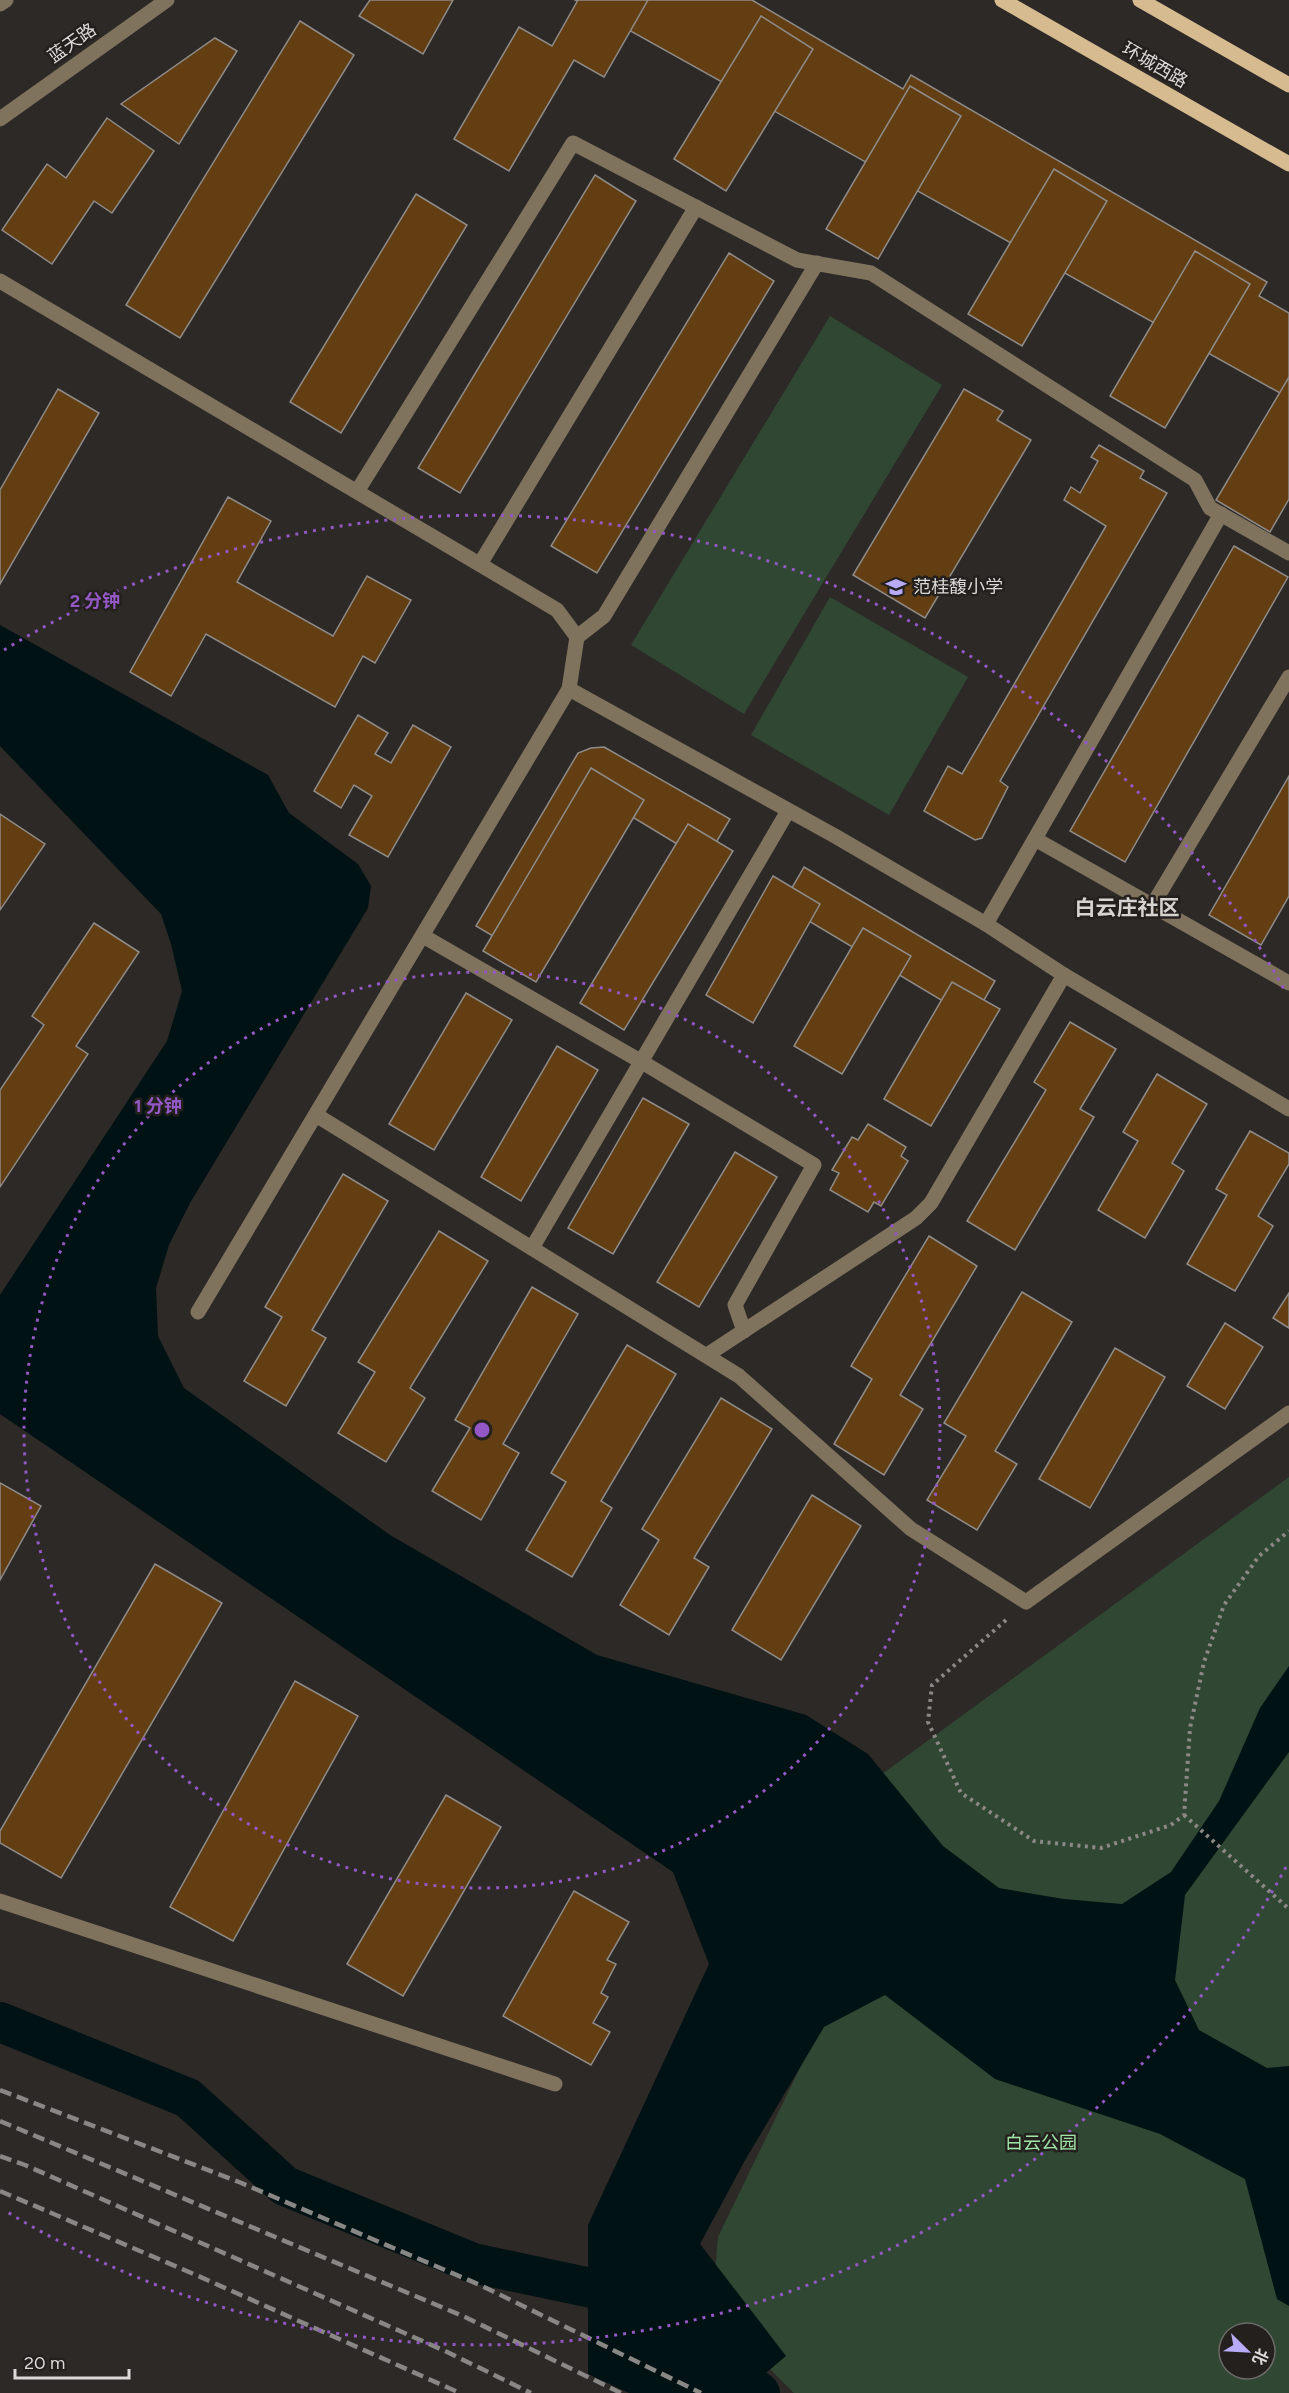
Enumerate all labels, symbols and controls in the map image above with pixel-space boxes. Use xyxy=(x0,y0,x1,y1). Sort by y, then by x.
street label: 蓝天路 xyxy=(44,19,100,67)
street label: 环城西路 xyxy=(1118,37,1192,93)
school or university icon: 范桂馥小学 xyxy=(884,575,908,599)
place label: 范桂馥小学 xyxy=(913,576,1003,598)
text: 2 分钟 xyxy=(70,590,120,612)
district label: 白云庄社区 xyxy=(1075,895,1180,920)
text: 1 分钟 xyxy=(134,1095,182,1117)
centre of rings xyxy=(472,1420,492,1440)
park label: 白云公园 xyxy=(1005,2132,1077,2154)
north arrow xyxy=(1217,2321,1277,2381)
scale bar xyxy=(15,2342,129,2380)
text: 北 xyxy=(1248,2346,1272,2368)
text: 20 m xyxy=(24,2352,65,2374)

